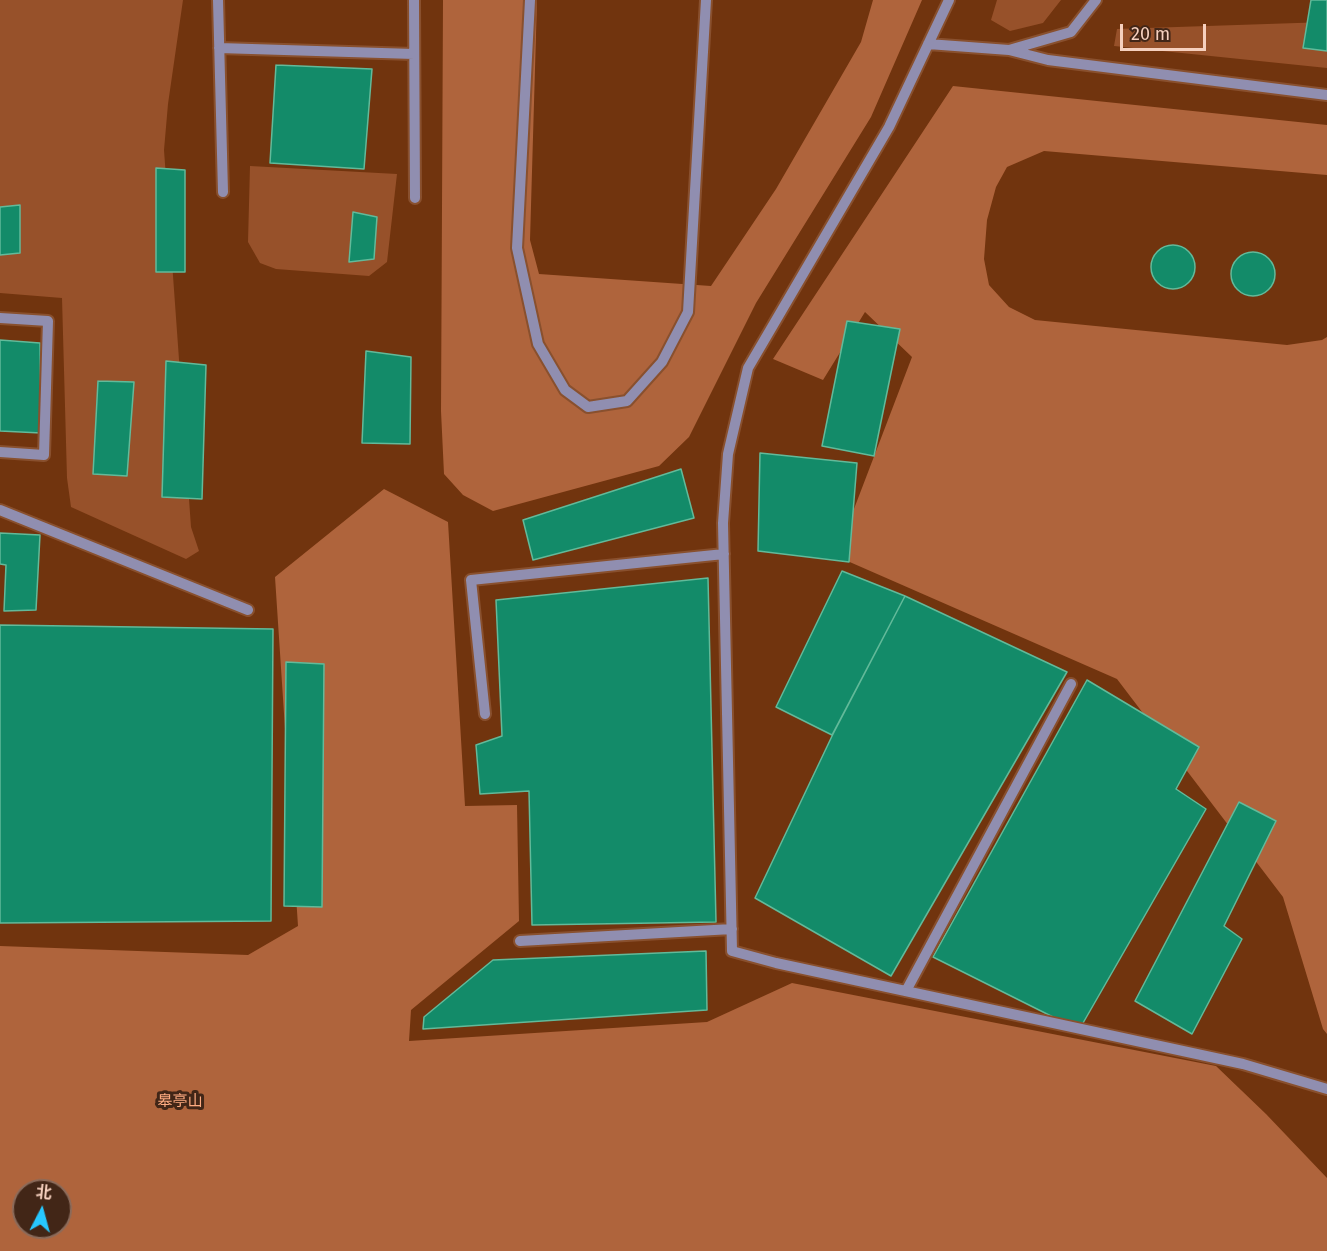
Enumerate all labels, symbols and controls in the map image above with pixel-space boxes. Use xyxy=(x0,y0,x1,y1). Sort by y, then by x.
scale bar xyxy=(1123,12,1208,50)
text: 20 m xyxy=(1131,23,1170,45)
park label: 皋亭山 xyxy=(158,1093,202,1111)
north arrow xyxy=(12,1179,72,1239)
text: 北 xyxy=(35,1182,53,1203)

